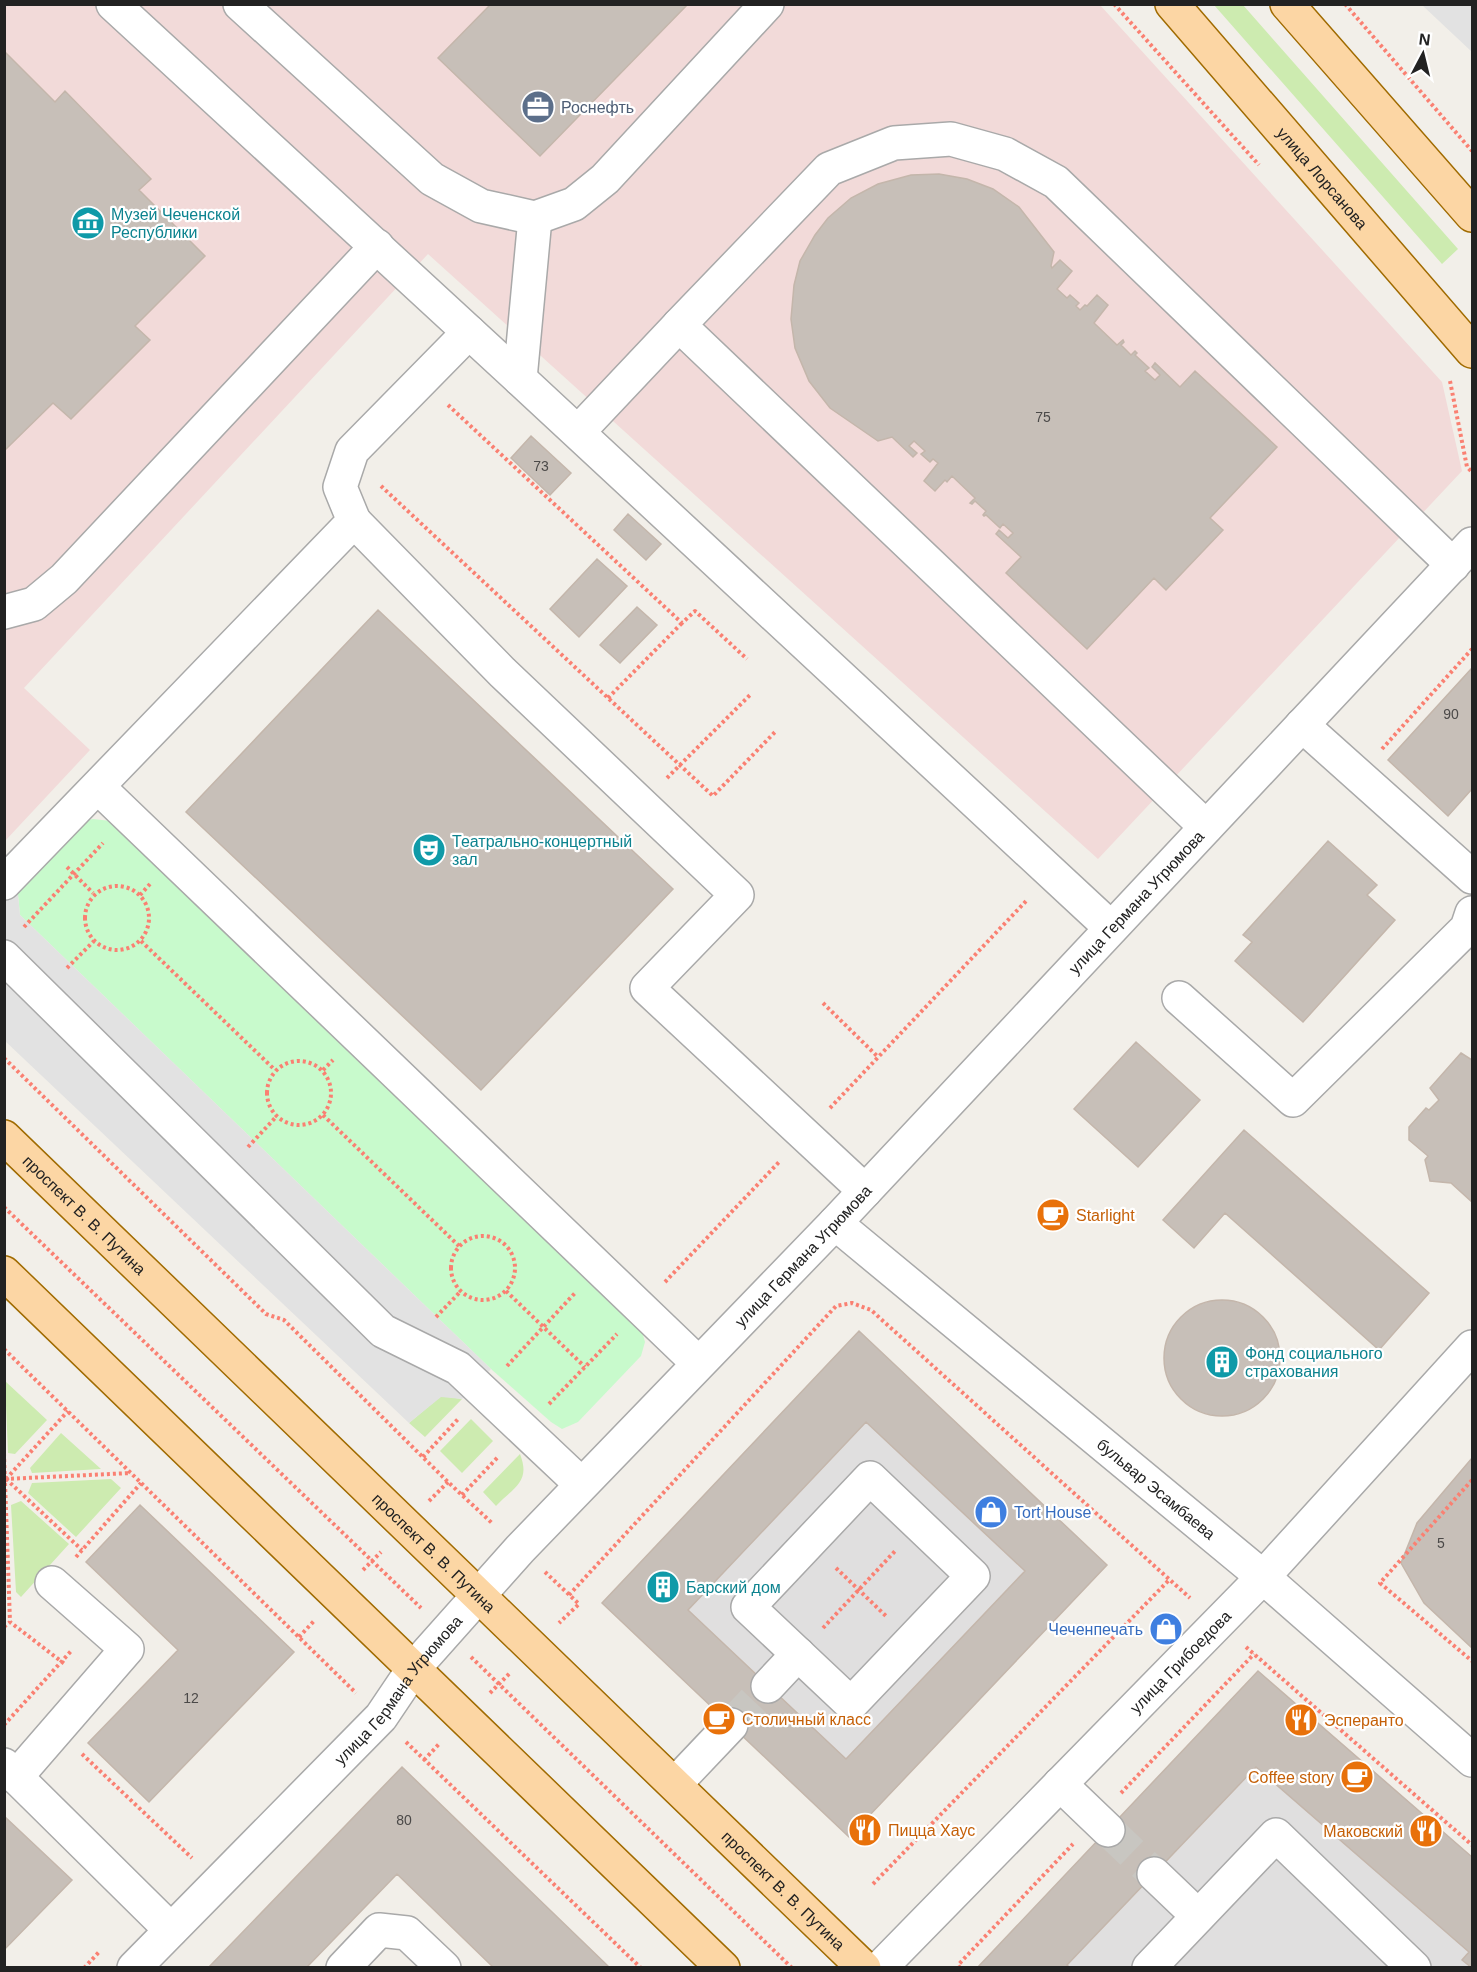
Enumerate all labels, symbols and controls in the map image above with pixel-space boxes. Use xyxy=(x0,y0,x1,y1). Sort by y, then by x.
north arrow xyxy=(1393,24,1453,84)
text: N xyxy=(1418,30,1432,49)
office icon: Роснефть xyxy=(520,89,556,125)
place label: Роснефть xyxy=(561,99,634,116)
street label: улица Лорсанова xyxy=(1274,124,1371,232)
museum icon: Музей Чеченской Республики xyxy=(70,205,106,241)
place label: Музей Чеченской Республики xyxy=(111,206,240,241)
house number: 75 xyxy=(1035,409,1051,425)
house number: 73 xyxy=(533,458,549,474)
house number: 90 xyxy=(1443,706,1459,722)
street label: улица Германа Угрюмова xyxy=(1065,827,1207,977)
theatre icon: Театрально-концертный зал xyxy=(411,832,447,868)
place label: Театрально-концертный зал xyxy=(452,833,632,868)
street label: проспект В. В. Путина xyxy=(20,1152,149,1278)
street label: улица Германа Угрюмова xyxy=(731,1182,875,1330)
cafe icon: Starlight xyxy=(1035,1197,1071,1233)
place label: Starlight xyxy=(1076,1207,1135,1224)
building icon: Фонд социального страхования xyxy=(1204,1344,1240,1380)
place label: Фонд социального страхования xyxy=(1245,1345,1383,1380)
street label: бульвар Эсамбаева xyxy=(1094,1435,1219,1542)
street label: проспект В. В. Путина xyxy=(369,1490,499,1616)
shop icon: Tort House xyxy=(973,1494,1009,1530)
place label: Tort House xyxy=(1014,1504,1091,1521)
house number: 5 xyxy=(1437,1535,1445,1551)
building icon: Барский дом xyxy=(645,1569,681,1605)
place label: Барский дом xyxy=(686,1579,781,1596)
street label: улица Грибоедова xyxy=(1126,1607,1234,1716)
shop icon: Чеченпечать xyxy=(1148,1611,1184,1647)
street label: улица Германа Угрюмова xyxy=(331,1612,465,1768)
place label: Чеченпечать xyxy=(1048,1621,1143,1638)
house number: 12 xyxy=(183,1690,199,1706)
cafe icon: Столичный класс xyxy=(701,1701,737,1737)
restaurant icon: Эсперанто xyxy=(1283,1702,1319,1738)
place label: Столичный класс xyxy=(742,1711,871,1728)
place label: Эсперанто xyxy=(1324,1712,1404,1729)
cafe icon: Coffee story xyxy=(1339,1759,1375,1795)
place label: Coffee story xyxy=(1248,1769,1334,1786)
house number: 80 xyxy=(396,1812,412,1828)
restaurant icon: Пицца Хаус xyxy=(847,1812,883,1848)
restaurant icon: Маковский xyxy=(1408,1813,1444,1849)
place label: Пицца Хаус xyxy=(888,1822,975,1839)
place label: Маковский xyxy=(1323,1823,1403,1840)
street label: проспект В. В. Путина xyxy=(719,1827,848,1953)

